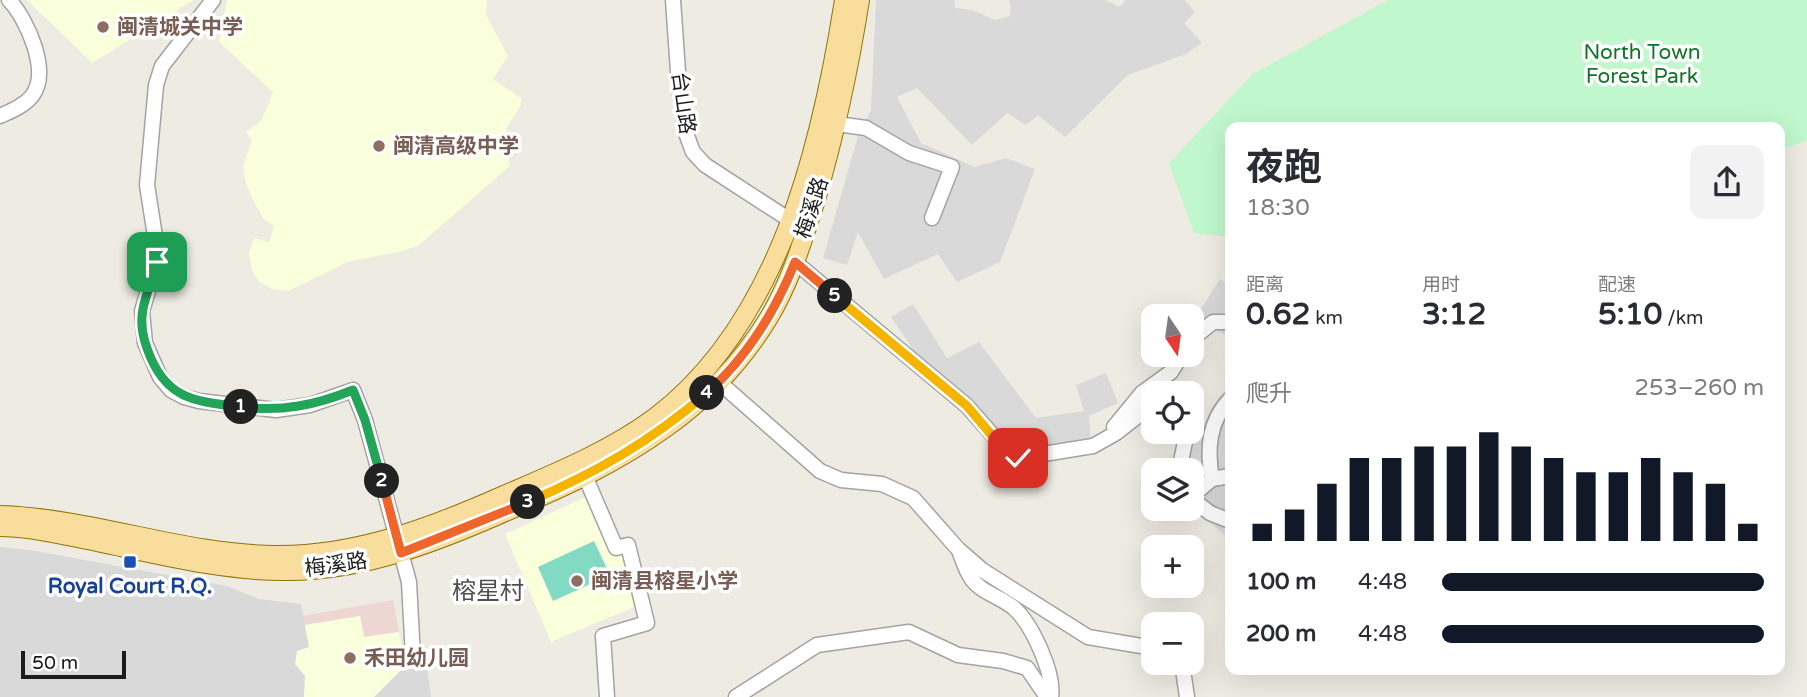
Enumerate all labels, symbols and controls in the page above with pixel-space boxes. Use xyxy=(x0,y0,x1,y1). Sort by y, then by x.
place label: 闽清城关中学 xyxy=(117,15,243,40)
marker: 闽清城关中学 xyxy=(95,19,111,35)
park label: North Town Forest Park xyxy=(1583,40,1701,89)
street label: 台山路 xyxy=(666,70,700,136)
place label: 闽清高级中学 xyxy=(393,134,519,159)
marker: 闽清高级中学 xyxy=(371,138,387,154)
text: 夜跑 xyxy=(1246,145,1322,191)
button: share xyxy=(1690,145,1764,219)
street label: 梅溪路 xyxy=(790,174,834,242)
text: 18:30 xyxy=(1246,194,1310,222)
pin xyxy=(127,232,187,292)
icon: arrive xyxy=(138,243,176,281)
text: 距离 xyxy=(1246,274,1284,296)
text: 用时 xyxy=(1422,274,1460,296)
text: 配速 xyxy=(1598,274,1636,296)
pin: 5 xyxy=(818,278,852,314)
text: 5 xyxy=(829,284,840,306)
text: 0.62 xyxy=(1246,296,1310,333)
text: 3:12 xyxy=(1422,296,1486,333)
text: 5:10 xyxy=(1598,296,1662,333)
north arrow xyxy=(1141,304,1204,368)
map controls xyxy=(1141,304,1204,675)
text: km xyxy=(1310,307,1343,329)
text: /km xyxy=(1662,307,1703,329)
text: 253–260 m xyxy=(1635,374,1764,402)
pin: 4 xyxy=(690,376,724,410)
text: 爬升 xyxy=(1246,380,1292,408)
text: 4 xyxy=(701,381,712,403)
button: locate xyxy=(1141,381,1204,444)
pin: 1 xyxy=(224,390,258,424)
text: 1 xyxy=(235,395,246,417)
pin xyxy=(988,428,1048,488)
icon: check xyxy=(999,439,1037,477)
button: layers xyxy=(1141,458,1204,521)
pin: 2 xyxy=(364,463,400,498)
text: 2 xyxy=(376,469,387,491)
pin: 3 xyxy=(510,484,546,520)
text: 3 xyxy=(522,490,533,512)
button: + xyxy=(1141,535,1204,598)
street label: 梅溪路 xyxy=(303,548,369,582)
marker: Royal Court R.Q. xyxy=(122,554,138,570)
text: 100 m xyxy=(1246,568,1316,596)
text: 4:48 xyxy=(1358,568,1407,596)
place label: 闽清县榕星小学 xyxy=(591,569,738,594)
marker: 闽清县榕星小学 xyxy=(569,573,585,589)
place label: Royal Court R.Q. xyxy=(48,574,212,599)
district label: 榕星村 xyxy=(452,577,524,606)
button: − xyxy=(1141,612,1204,675)
text: 200 m xyxy=(1246,620,1316,648)
text: 4:48 xyxy=(1358,620,1407,648)
place label: 禾田幼儿园 xyxy=(364,646,469,671)
scale bar xyxy=(21,648,126,680)
marker: 禾田幼儿园 xyxy=(342,650,358,666)
text: 50 m xyxy=(32,652,78,674)

